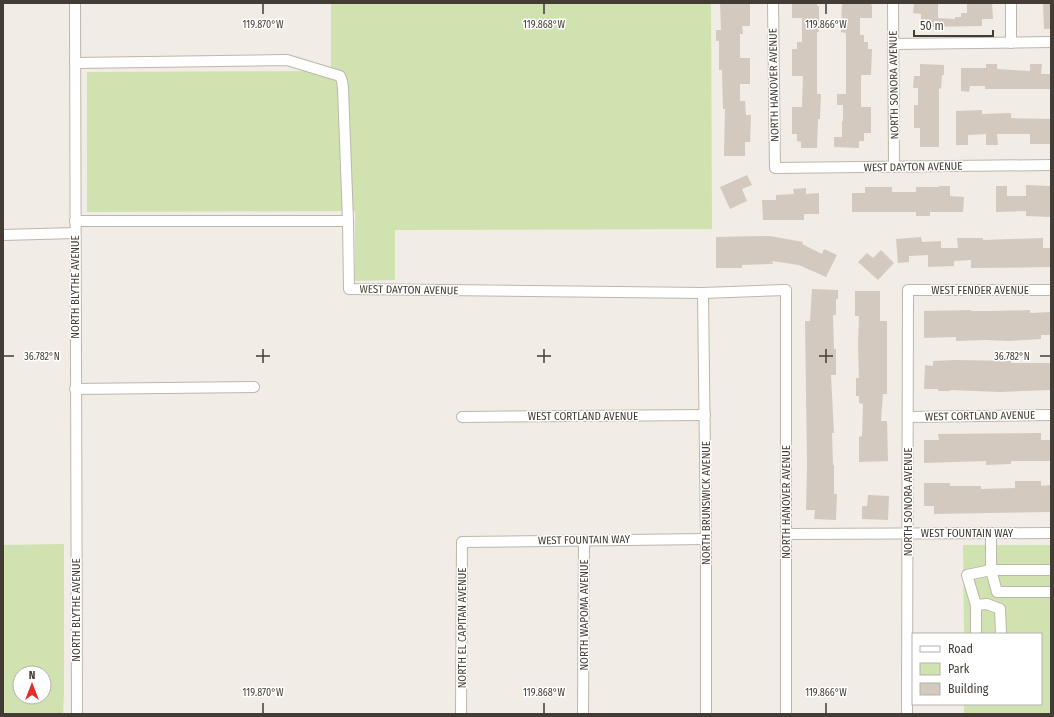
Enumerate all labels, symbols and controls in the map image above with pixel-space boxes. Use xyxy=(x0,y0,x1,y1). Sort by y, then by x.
scale bar xyxy=(914,12,993,38)
text: 119.870°W xyxy=(243,19,284,31)
text: 119.868°W xyxy=(523,19,565,31)
text: 119.866°W xyxy=(805,19,847,31)
text: 50 m xyxy=(920,19,944,33)
street label: NORTH HANOVER AVENUE xyxy=(767,28,781,142)
street label: NORTH SONORA AVENUE xyxy=(887,31,901,139)
street label: WEST DAYTON AVENUE xyxy=(864,160,962,174)
street label: NORTH BLYTHE AVENUE xyxy=(69,235,82,339)
street label: WEST DAYTON AVENUE xyxy=(360,283,458,297)
street label: WEST FENDER AVENUE xyxy=(931,284,1029,297)
text: 36.782°N xyxy=(24,351,60,363)
text: 36.782°N xyxy=(994,351,1030,363)
street label: WEST CORTLAND AVENUE xyxy=(925,409,1035,423)
street label: WEST CORTLAND AVENUE xyxy=(528,410,638,423)
street label: NORTH BRUNSWICK AVENUE xyxy=(700,441,713,565)
street label: NORTH HANOVER AVENUE xyxy=(780,445,793,559)
street label: NORTH SONORA AVENUE xyxy=(902,448,915,556)
street label: WEST FOUNTAIN WAY xyxy=(921,527,1014,540)
street label: WEST FOUNTAIN WAY xyxy=(538,533,631,547)
street label: NORTH BLYTHE AVENUE xyxy=(70,558,83,662)
street label: NORTH WAPOMA AVENUE xyxy=(578,559,591,671)
street label: NORTH EL CAPITAN AVENUE xyxy=(456,568,469,688)
legend xyxy=(912,633,1042,705)
text: Road xyxy=(948,642,973,656)
text: Park xyxy=(948,662,970,676)
north arrow xyxy=(12,665,52,705)
text: N xyxy=(29,669,35,682)
text: Building xyxy=(948,682,989,696)
text: 119.870°W xyxy=(243,687,284,699)
text: 119.868°W xyxy=(523,687,565,699)
text: 119.866°W xyxy=(805,687,847,699)

